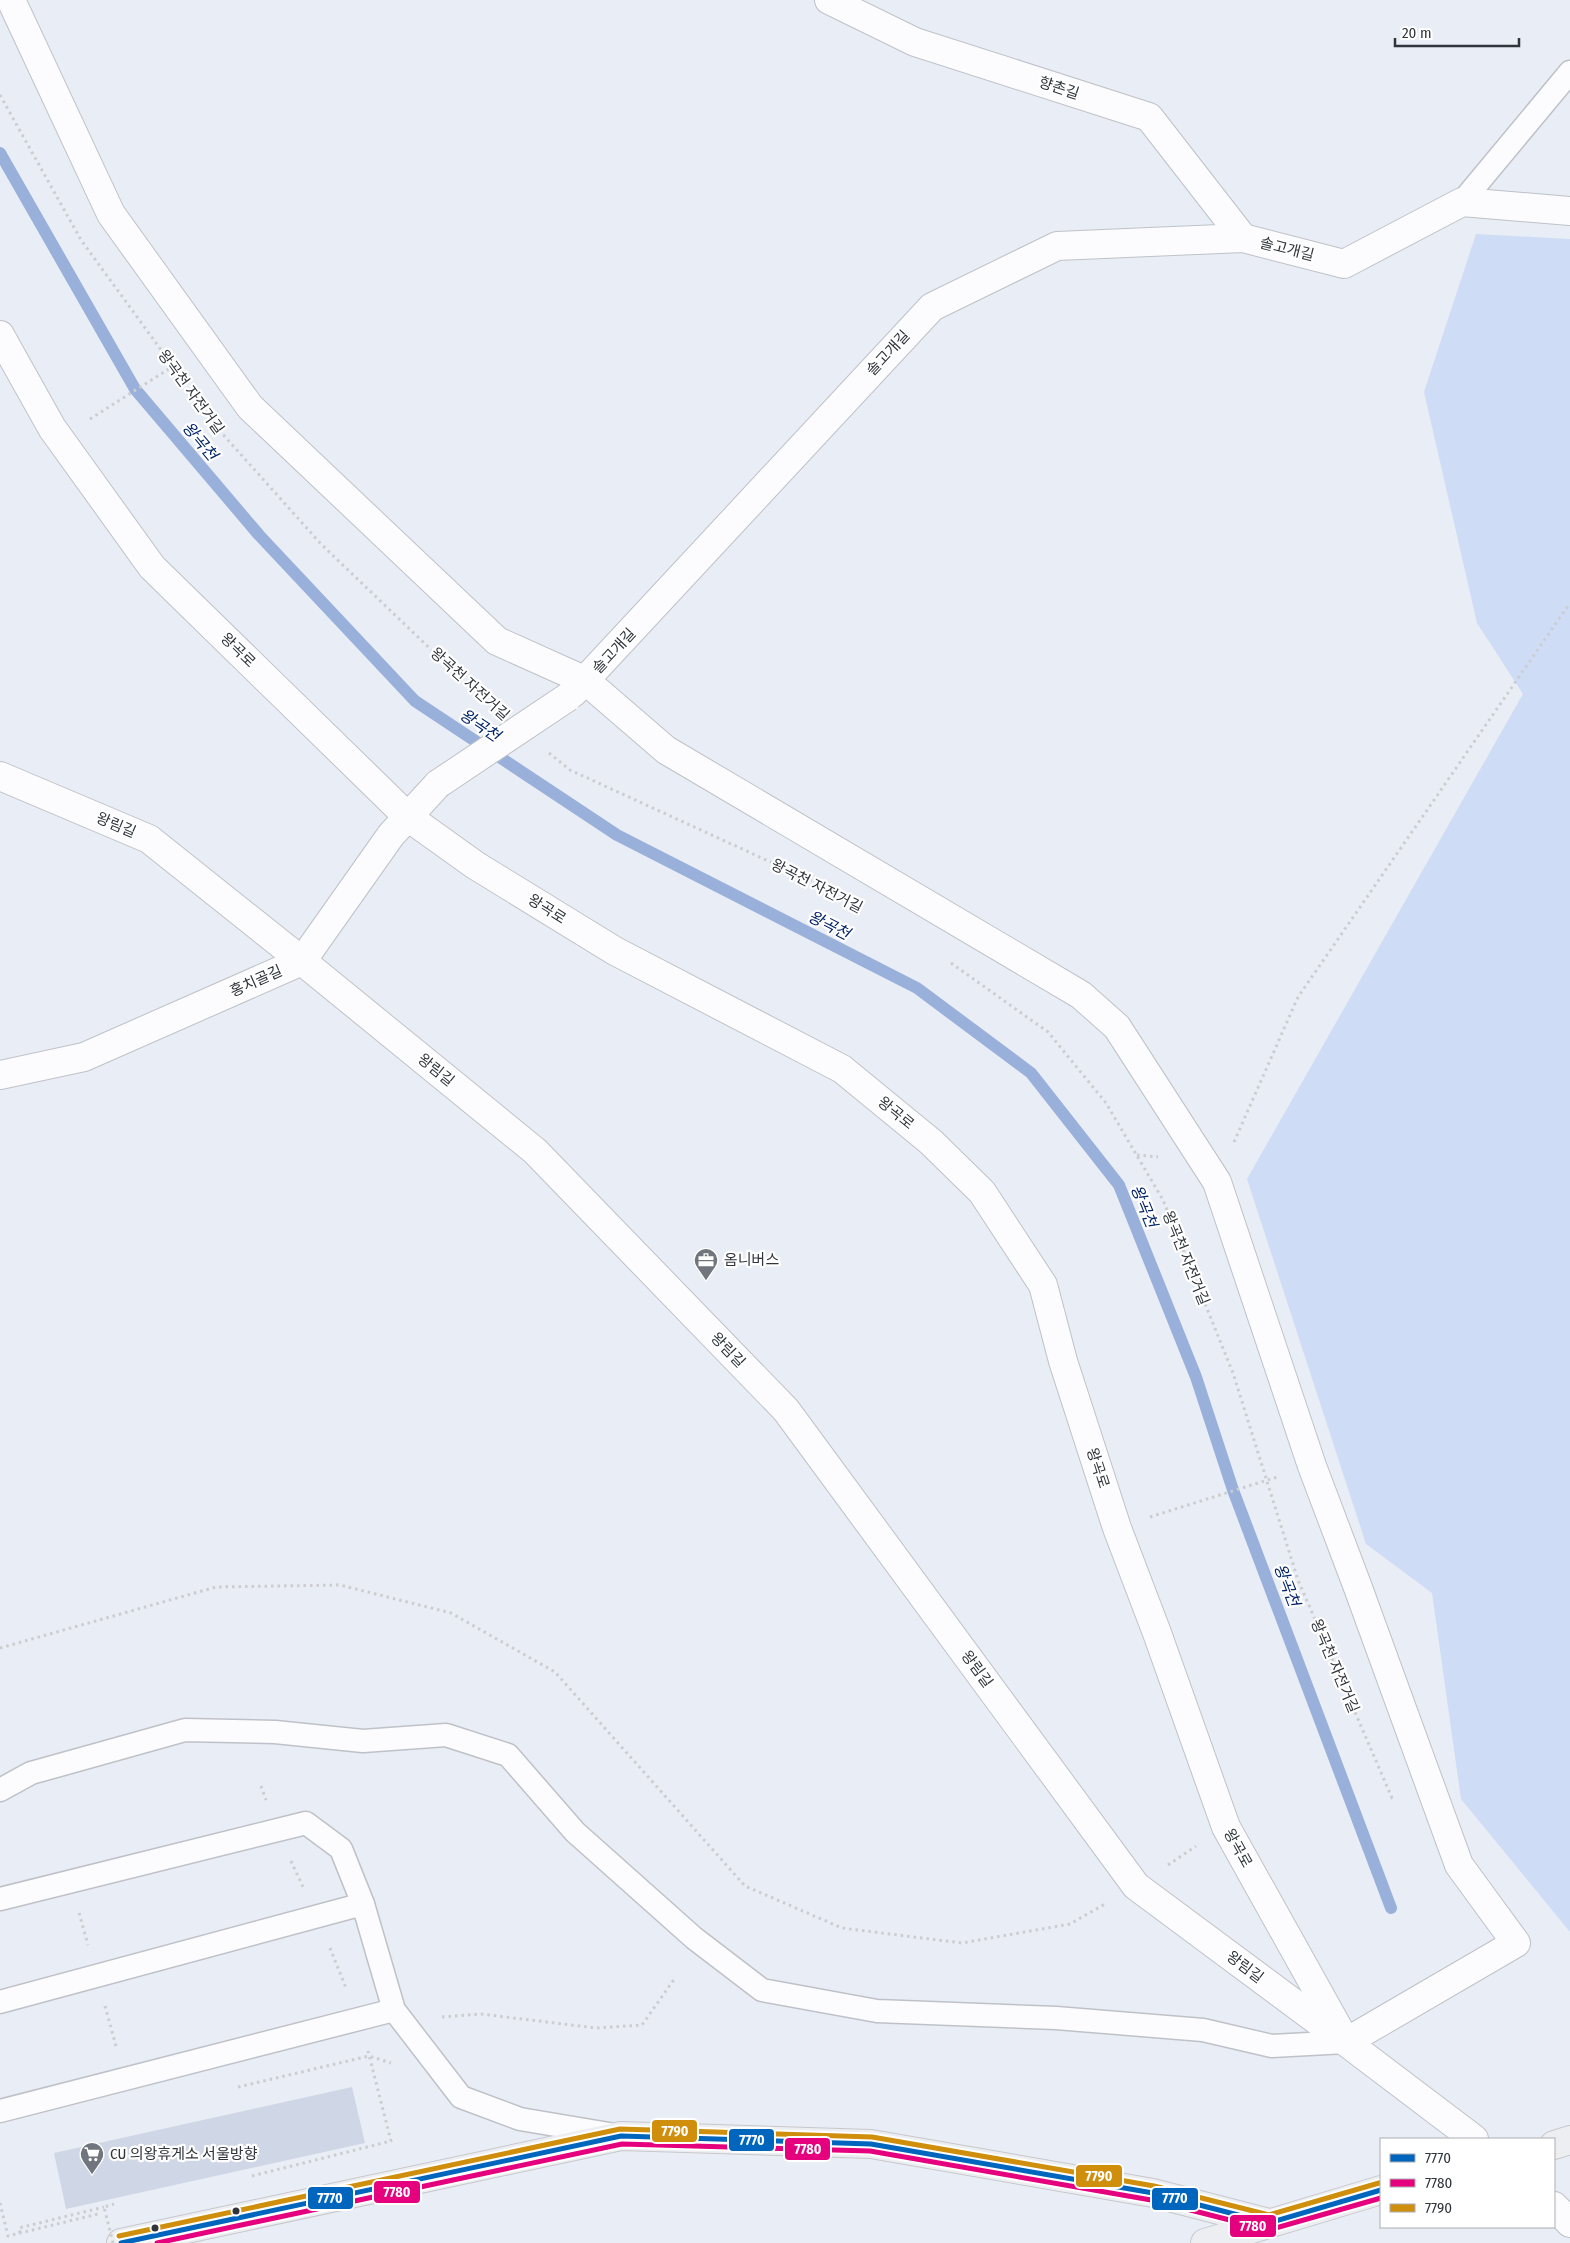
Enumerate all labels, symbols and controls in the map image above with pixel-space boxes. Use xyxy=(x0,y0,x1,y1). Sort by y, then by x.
scale bar xyxy=(1395,15,1519,47)
text: 20 m xyxy=(1402,24,1432,42)
street label: 향촌길 xyxy=(1037,73,1081,103)
street label: 솔고개길 xyxy=(1258,234,1316,264)
street label: 솔고개길 xyxy=(863,327,913,379)
street label: 왕곡천 자전거길 xyxy=(154,346,228,438)
water label: 왕곡천 xyxy=(179,418,223,466)
street label: 솔고개길 xyxy=(589,625,639,677)
street label: 왕곡로 xyxy=(217,629,259,671)
street label: 왕곡천 자전거길 xyxy=(427,644,513,724)
water label: 왕곡천 xyxy=(456,705,504,745)
street label: 왕림길 xyxy=(93,809,139,841)
street label: 왕곡천 자전거길 xyxy=(768,855,866,917)
street label: 왕곡로 xyxy=(525,890,569,928)
water label: 왕곡천 xyxy=(805,907,855,945)
street label: 홍치골길 xyxy=(227,962,285,1000)
street label: 왕림길 xyxy=(414,1050,458,1090)
street label: 왕곡로 xyxy=(874,1093,918,1133)
water label: 왕곡천 xyxy=(1127,1182,1162,1232)
street label: 왕곡천 자전거길 xyxy=(1159,1208,1213,1308)
office icon: 옴니버스 xyxy=(693,1247,719,1281)
place label: 옴니버스 xyxy=(724,1251,779,1269)
street label: 왕림길 xyxy=(707,1329,749,1371)
street label: 왕곡로 xyxy=(1083,1446,1113,1490)
water label: 왕곡천 xyxy=(1270,1561,1305,1611)
street label: 왕곡천 자전거길 xyxy=(1307,1616,1363,1716)
street label: 왕림길 xyxy=(958,1647,996,1691)
street label: 왕곡로 xyxy=(1220,1826,1256,1870)
street label: 왕림길 xyxy=(1223,1947,1267,1987)
line badge: 7790 xyxy=(651,2119,698,2143)
text: 7790 xyxy=(662,2123,689,2140)
line badge: 7770 xyxy=(728,2128,775,2152)
text: 7770 xyxy=(739,2132,765,2149)
line badge: 7780 xyxy=(784,2137,831,2161)
legend xyxy=(1380,2138,1555,2228)
supermarket icon: CU 의왕휴게소 서울방향 xyxy=(79,2141,105,2175)
text: 7780 xyxy=(795,2141,822,2158)
place label: CU 의왕휴게소 서울방향 xyxy=(110,2145,258,2163)
text: 7770 xyxy=(1425,2149,1451,2167)
line badge: 7790 xyxy=(1075,2164,1123,2188)
text: 7790 xyxy=(1086,2168,1113,2185)
text: 7780 xyxy=(1425,2174,1452,2192)
line badge: 7780 xyxy=(373,2180,421,2204)
text: 7780 xyxy=(384,2184,411,2201)
line badge: 7770 xyxy=(307,2186,354,2210)
line badge: 7770 xyxy=(1151,2187,1199,2211)
text: 7770 xyxy=(317,2190,343,2207)
text: 7770 xyxy=(1162,2190,1188,2207)
text: 7790 xyxy=(1425,2199,1452,2217)
unlabelled marker xyxy=(231,2206,241,2216)
line badge: 7780 xyxy=(1229,2214,1277,2238)
text: 7780 xyxy=(1240,2218,1267,2235)
unlabelled marker xyxy=(150,2223,160,2233)

